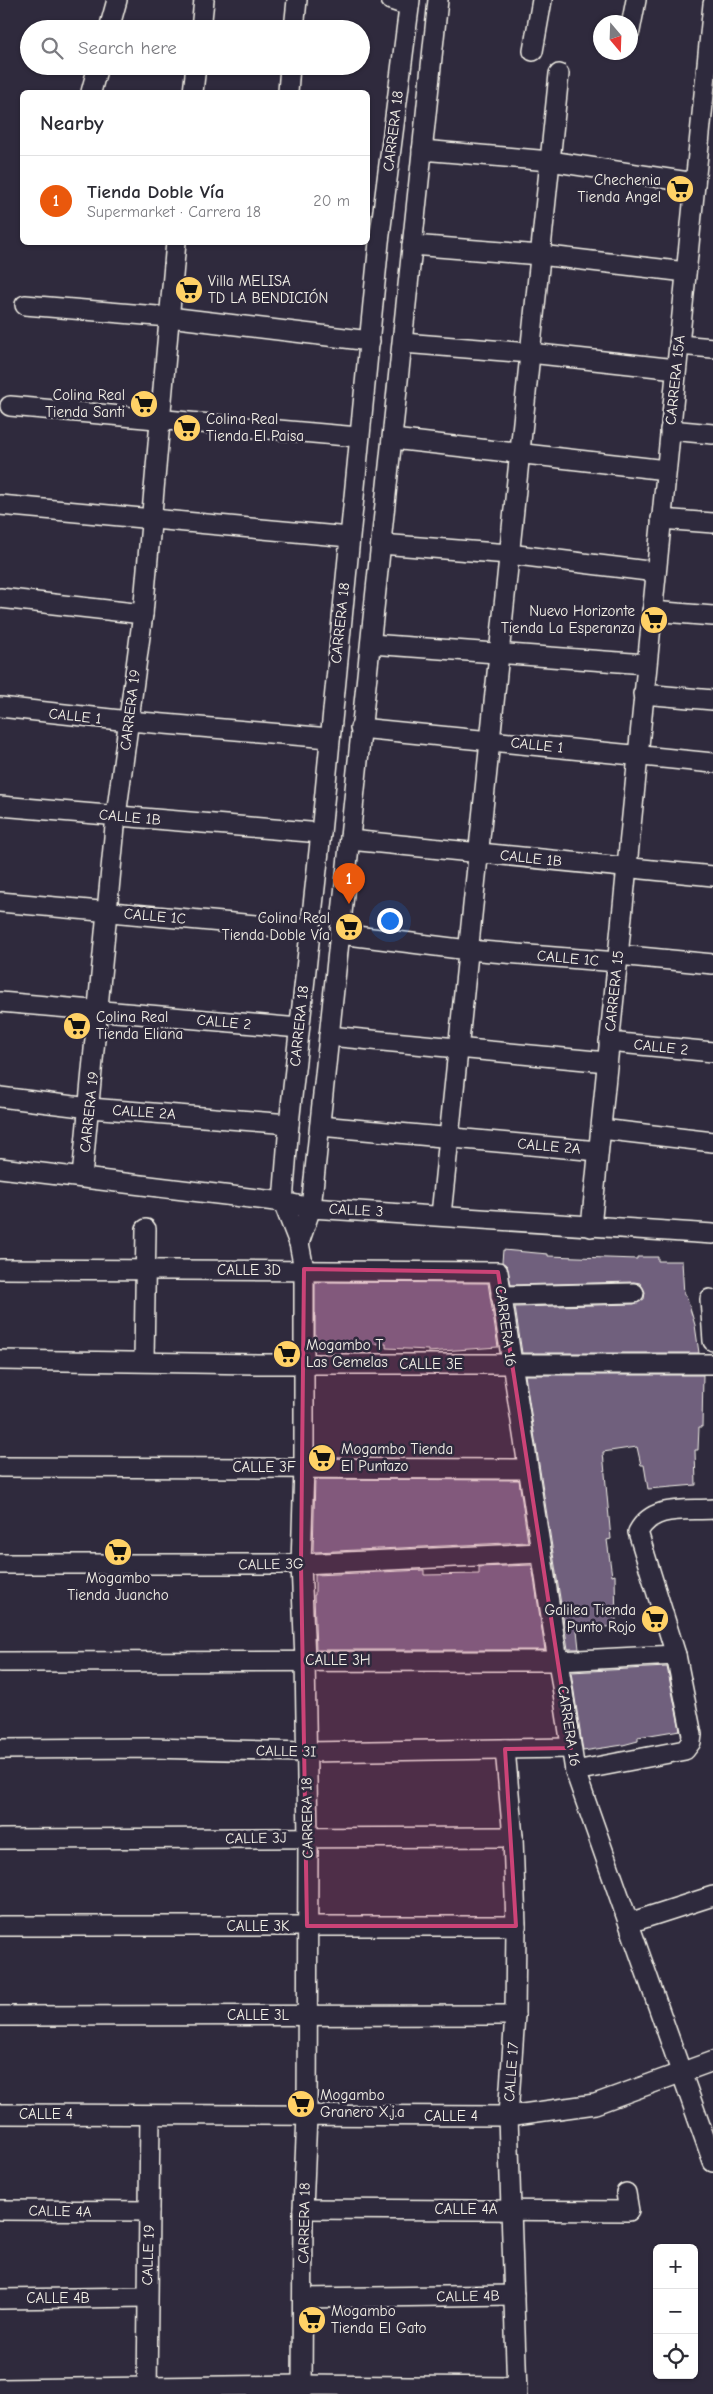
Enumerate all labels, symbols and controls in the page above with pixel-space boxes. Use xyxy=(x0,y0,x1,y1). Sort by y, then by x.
north arrow xyxy=(593,15,638,60)
search box xyxy=(20,20,370,75)
icon: search xyxy=(38,34,66,62)
text: Search here xyxy=(78,37,177,59)
street label: CARRERA 18 xyxy=(379,90,407,172)
text: Nearby xyxy=(40,111,104,135)
place label: Chechenia Tienda Angel xyxy=(577,171,661,206)
supermarket icon: Chechenia Tienda Angel xyxy=(665,174,695,204)
text: Tienda Doble Vía xyxy=(87,181,224,203)
text: 1 xyxy=(53,192,59,210)
text: 20 m xyxy=(313,192,350,210)
text: Supermarket · Carrera 18 xyxy=(87,203,261,221)
place label: Villa MELISA TD LA BENDICIÓN xyxy=(208,272,328,307)
supermarket icon: Villa MELISA TD LA BENDICIÓN xyxy=(174,275,204,305)
street label: CARRERA 15A xyxy=(661,334,689,426)
place label: Colina Real Tienda Santi xyxy=(45,386,125,421)
supermarket icon: Colina Real Tienda Santi xyxy=(129,389,159,419)
place label: Colina Real Tienda El Paisa xyxy=(206,410,304,445)
supermarket icon: Colina Real Tienda El Paisa xyxy=(172,413,202,443)
street label: CARRERA 18 xyxy=(327,582,353,664)
place label: Nuevo Horizonte Tienda La Esperanza xyxy=(501,602,635,637)
supermarket icon: Nuevo Horizonte Tienda La Esperanza xyxy=(639,605,669,635)
street label: CARRERA 19 xyxy=(116,668,144,752)
street label: CALLE 1 xyxy=(48,704,102,728)
street label: CALLE 1 xyxy=(510,733,564,757)
street label: CALLE 1B xyxy=(98,805,162,829)
street label: CALLE 1B xyxy=(499,846,563,870)
pin: 1 xyxy=(333,863,365,904)
street label: CALLE 1C xyxy=(123,904,187,928)
your location xyxy=(377,908,403,934)
place label: Colina Real Tienda Doble Vía xyxy=(222,909,330,944)
supermarket icon: Colina Real Tienda Doble Vía xyxy=(334,912,364,942)
street label: CALLE 1C xyxy=(536,946,600,970)
street label: CARRERA 15 xyxy=(601,949,627,1033)
street label: CARRERA 18 xyxy=(286,985,312,1067)
place label: Colina Real Tienda Eliana xyxy=(96,1008,183,1043)
supermarket icon: Colina Real Tienda Eliana xyxy=(62,1011,92,1041)
street label: CALLE 2 xyxy=(196,1011,252,1033)
street label: CALLE 2 xyxy=(633,1035,689,1059)
street label: CARRERA 19 xyxy=(76,1071,102,1153)
street label: CALLE 2A xyxy=(112,1101,177,1123)
street label: CALLE 2A xyxy=(517,1134,582,1158)
street label: CALLE 3 xyxy=(328,1200,384,1220)
street label: CALLE 3D xyxy=(217,1261,281,1279)
street label: CARRERA 16 xyxy=(491,1284,521,1368)
place label: Mogambo T Las Gemelas xyxy=(306,1336,388,1371)
supermarket icon: Mogambo T Las Gemelas xyxy=(272,1339,302,1369)
street label: CALLE 3E xyxy=(399,1355,463,1373)
place label: Mogambo Tienda El Puntazo xyxy=(341,1440,453,1475)
supermarket icon: Mogambo Tienda El Puntazo xyxy=(307,1443,337,1473)
street label: CALLE 3F xyxy=(232,1458,296,1476)
supermarket icon: Mogambo Tienda Juancho xyxy=(103,1537,133,1567)
street label: CALLE 3G xyxy=(238,1554,304,1574)
place label: Mogambo Tienda Juancho xyxy=(67,1569,169,1604)
place label: Galilea Tienda Punto Rojo xyxy=(545,1601,636,1636)
supermarket icon: Galilea Tienda Punto Rojo xyxy=(640,1604,670,1634)
street label: CALLE 3H xyxy=(305,1651,371,1669)
street label: CARRERA 16 xyxy=(554,1684,584,1768)
street label: CALLE 3I xyxy=(256,1741,316,1761)
street label: CARRERA 18 xyxy=(297,1777,317,1859)
street label: CALLE 3J xyxy=(225,1828,287,1848)
street label: CALLE 3K xyxy=(227,1917,290,1935)
street label: CALLE 3L xyxy=(227,2006,290,2024)
street label: CALLE 17 xyxy=(500,2041,522,2103)
place label: Mogambo Granero X.j.a xyxy=(320,2086,405,2121)
supermarket icon: Mogambo Granero X.j.a xyxy=(286,2089,316,2119)
street label: CALLE 4 xyxy=(19,2105,73,2123)
street label: CALLE 4 xyxy=(424,2107,478,2125)
street label: CARRERA 18 xyxy=(294,2182,314,2264)
street label: CALLE 4A xyxy=(435,2200,498,2218)
street label: CALLE 4A xyxy=(28,2201,92,2221)
street label: CALLE 19 xyxy=(138,2224,158,2286)
map controls xyxy=(653,2244,698,2379)
button: + xyxy=(653,2244,698,2289)
street label: CALLE 4B xyxy=(436,2286,500,2306)
street label: CALLE 4B xyxy=(26,2289,90,2307)
button: − xyxy=(653,2289,698,2334)
place label: Mogambo Tienda El Gato xyxy=(331,2302,426,2337)
supermarket icon: Mogambo Tienda El Gato xyxy=(297,2305,327,2335)
button: locate xyxy=(653,2334,698,2379)

